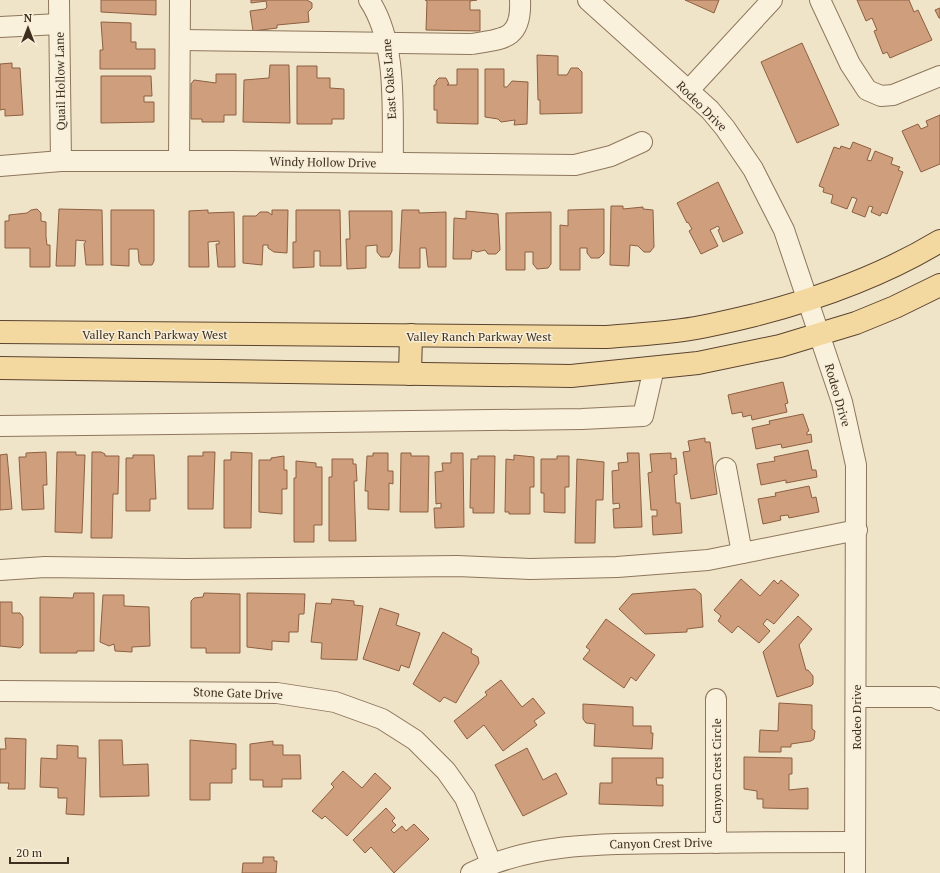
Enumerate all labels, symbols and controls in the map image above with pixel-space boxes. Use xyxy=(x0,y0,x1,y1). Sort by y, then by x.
north arrow xyxy=(8,8,48,48)
text: N xyxy=(24,11,33,25)
street label: Quail Hollow Lane xyxy=(52,32,68,130)
street label: East Oaks Lane xyxy=(379,38,399,120)
street label: Rodeo Drive xyxy=(674,78,730,134)
street label: Windy Hollow Drive xyxy=(269,154,377,170)
street label: Valley Ranch Parkway West xyxy=(82,327,228,342)
street label: Valley Ranch Parkway West xyxy=(406,329,552,344)
street label: Rodeo Drive xyxy=(822,362,854,428)
street label: Stone Gate Drive xyxy=(193,684,283,702)
street label: Rodeo Drive xyxy=(849,685,864,749)
street label: Canyon Crest Circle xyxy=(709,718,724,824)
street label: Canyon Crest Drive xyxy=(609,835,713,851)
scale bar xyxy=(10,839,68,865)
text: 20 m xyxy=(16,845,43,860)

